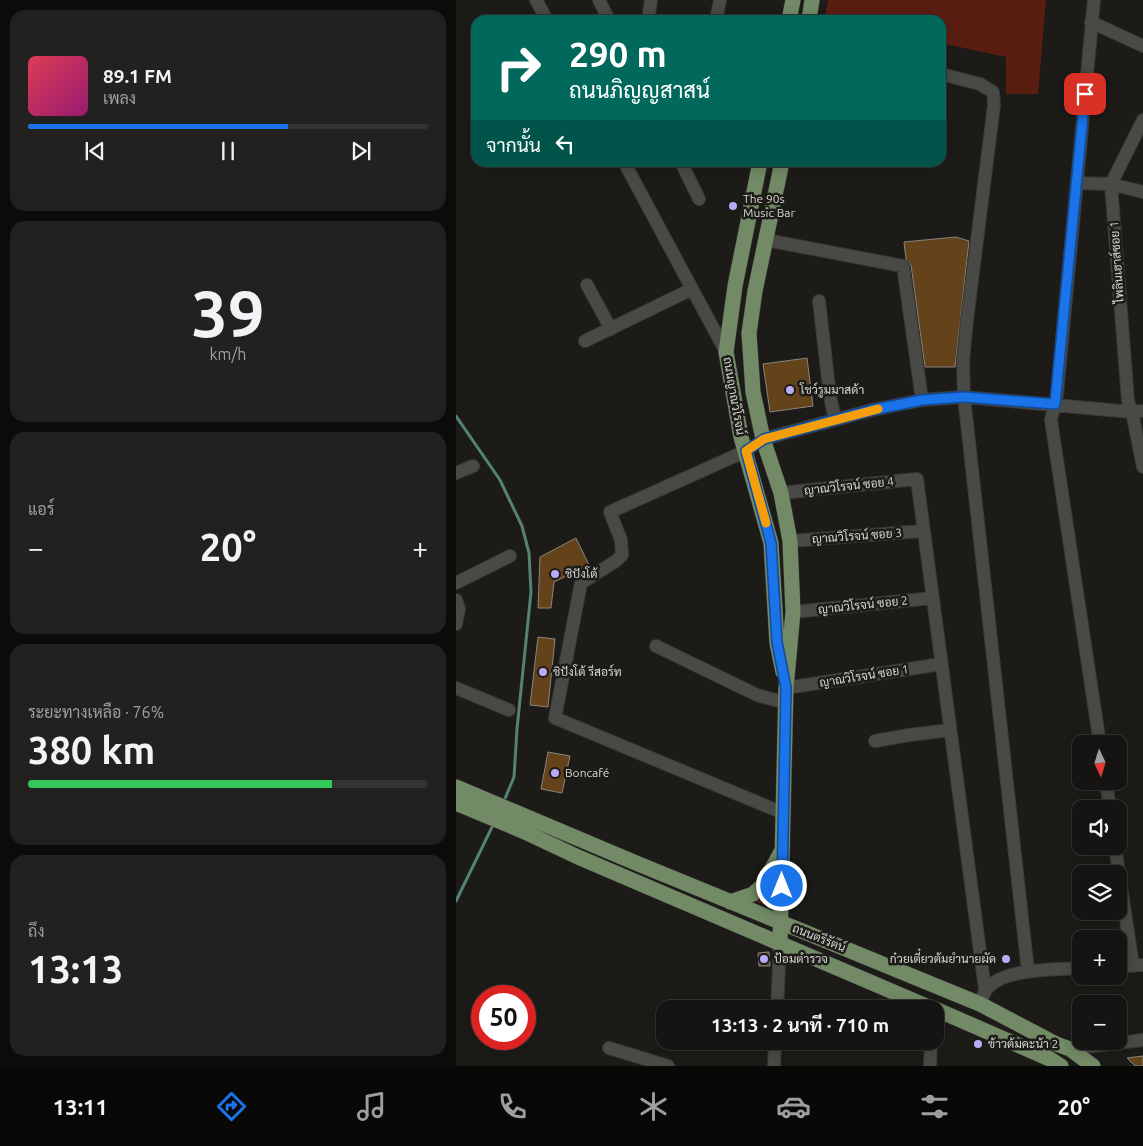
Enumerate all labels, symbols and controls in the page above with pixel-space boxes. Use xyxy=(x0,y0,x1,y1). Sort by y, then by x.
text: 290 m xyxy=(569,34,667,74)
icon: right xyxy=(486,35,551,100)
text: 89.1 FM xyxy=(103,65,172,87)
pin xyxy=(1064,73,1106,115)
text: ถนนภิญญสาสน์ xyxy=(569,77,710,102)
icon: arrive xyxy=(1071,80,1099,108)
text: เพลง xyxy=(103,89,136,107)
icon: left xyxy=(551,130,579,158)
text: จากนั้น xyxy=(486,134,541,156)
icon: previous xyxy=(81,137,109,165)
icon: pause xyxy=(214,137,242,165)
icon: next xyxy=(347,137,375,165)
place label: The 90s Music Bar xyxy=(743,192,796,219)
marker: The 90s Music Bar xyxy=(727,200,739,212)
street label: ไพลินเฮาส์ซอย 1 xyxy=(1106,221,1126,304)
text: 39 xyxy=(191,276,265,349)
text: km/h xyxy=(210,345,246,363)
street label: ถนนญาณวิโรจน์ xyxy=(720,356,749,436)
place label: โชว์รูมมาสด้า xyxy=(799,382,864,398)
marker: โชว์รูมมาสด้า xyxy=(784,384,796,396)
street label: ญาณวิโรจน์ ซอย 4 xyxy=(803,473,895,498)
text: แอร์ xyxy=(28,500,54,518)
street label: ญาณวิโรจน์ ซอย 3 xyxy=(811,525,902,546)
text: 20° xyxy=(200,526,256,568)
text: − xyxy=(28,532,44,563)
text: + xyxy=(412,532,428,563)
place label: ชิปังโต้ xyxy=(565,566,598,580)
marker: ชิปังโต้ xyxy=(549,568,561,580)
street label: ญาณวิโรจน์ ซอย 2 xyxy=(817,592,909,617)
street label: ญาณวิโรจน์ ซอย 1 xyxy=(818,661,910,690)
place label: ชิปังโต้ รีสอร์ท xyxy=(553,664,622,678)
marker: ชิปังโต้ รีสอร์ท xyxy=(537,666,549,678)
text: ระยะทางเหลือ · 76% xyxy=(28,703,164,721)
text: 380 km xyxy=(28,729,155,771)
north arrow xyxy=(1072,735,1127,790)
map controls xyxy=(1072,735,1127,1050)
place label: Boncafé xyxy=(565,766,609,779)
marker: Boncafé xyxy=(549,767,561,779)
button: sound xyxy=(1072,800,1127,855)
position arrow xyxy=(755,859,807,911)
button: layers xyxy=(1072,865,1127,920)
street label: ถนนตรีรัตน์ xyxy=(791,920,848,954)
text: ถึง xyxy=(28,922,45,940)
button: + xyxy=(1072,930,1127,985)
text: 13:13 xyxy=(28,948,123,990)
place label: ก๋วยเตี๋ยวต้มยำนายผัด xyxy=(890,948,996,965)
place label: ป้อมตำรวจ xyxy=(774,952,828,965)
marker: ป้อมตำรวจ xyxy=(758,953,770,965)
marker: ก๋วยเตี๋ยวต้มยำนายผัด xyxy=(1000,953,1012,965)
speed limit sign: 50 xyxy=(471,985,536,1050)
button: − xyxy=(1072,995,1127,1050)
text: 13:13 · 2 นาที · 710 m xyxy=(711,1014,889,1036)
place label: ข้าวต้มคะน้า 2 xyxy=(988,1037,1058,1050)
marker: ข้าวต้มคะน้า 2 xyxy=(972,1038,984,1050)
icon: directions xyxy=(214,1089,249,1124)
icon: music xyxy=(354,1089,389,1124)
icon: phone xyxy=(495,1089,530,1124)
icon: climate xyxy=(636,1089,671,1124)
icon: car xyxy=(776,1089,811,1124)
icon: filters xyxy=(917,1089,952,1124)
text: 13:11 xyxy=(53,1094,108,1119)
text: 20° xyxy=(1057,1094,1090,1119)

